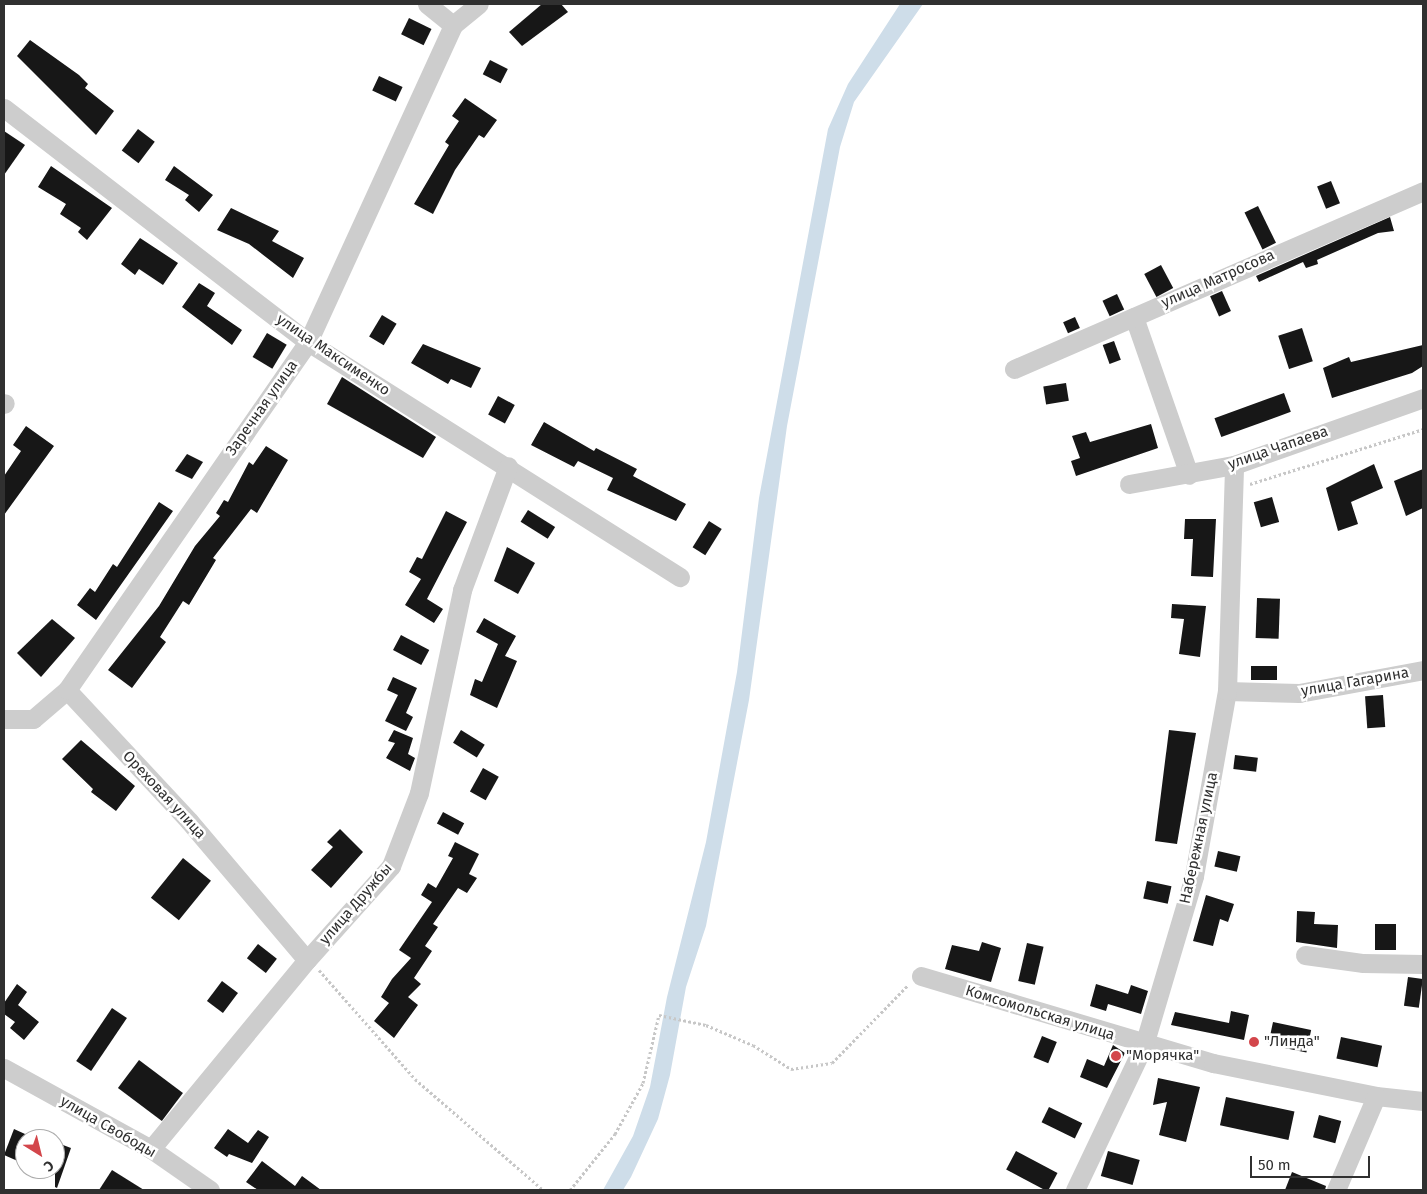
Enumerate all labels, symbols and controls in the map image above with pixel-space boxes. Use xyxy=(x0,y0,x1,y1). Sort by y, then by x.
street label: улица Матросова xyxy=(1159,246,1277,312)
street label: улица Максименко xyxy=(273,310,393,400)
street label: Заречная улица xyxy=(222,357,302,459)
street label: улица Чапаева xyxy=(1226,422,1330,474)
street label: улица Гагарина xyxy=(1300,664,1410,700)
street label: Ореховая улица xyxy=(119,747,209,843)
street label: Набережная улица xyxy=(1176,771,1222,905)
street label: улица Дружбы xyxy=(316,860,396,948)
street label: Комсомольская улица xyxy=(963,982,1117,1044)
place label: "Линда" xyxy=(1264,1033,1320,1051)
marker: "Линда" xyxy=(1248,1036,1260,1048)
place label: "Морячка" xyxy=(1126,1047,1199,1065)
marker: "Морячка" xyxy=(1110,1050,1122,1062)
street label: улица Свободы xyxy=(57,1092,159,1162)
north arrow xyxy=(15,1129,65,1179)
scale bar xyxy=(1252,1146,1372,1178)
text: С xyxy=(40,1156,57,1175)
text: 50 m xyxy=(1258,1156,1291,1174)

